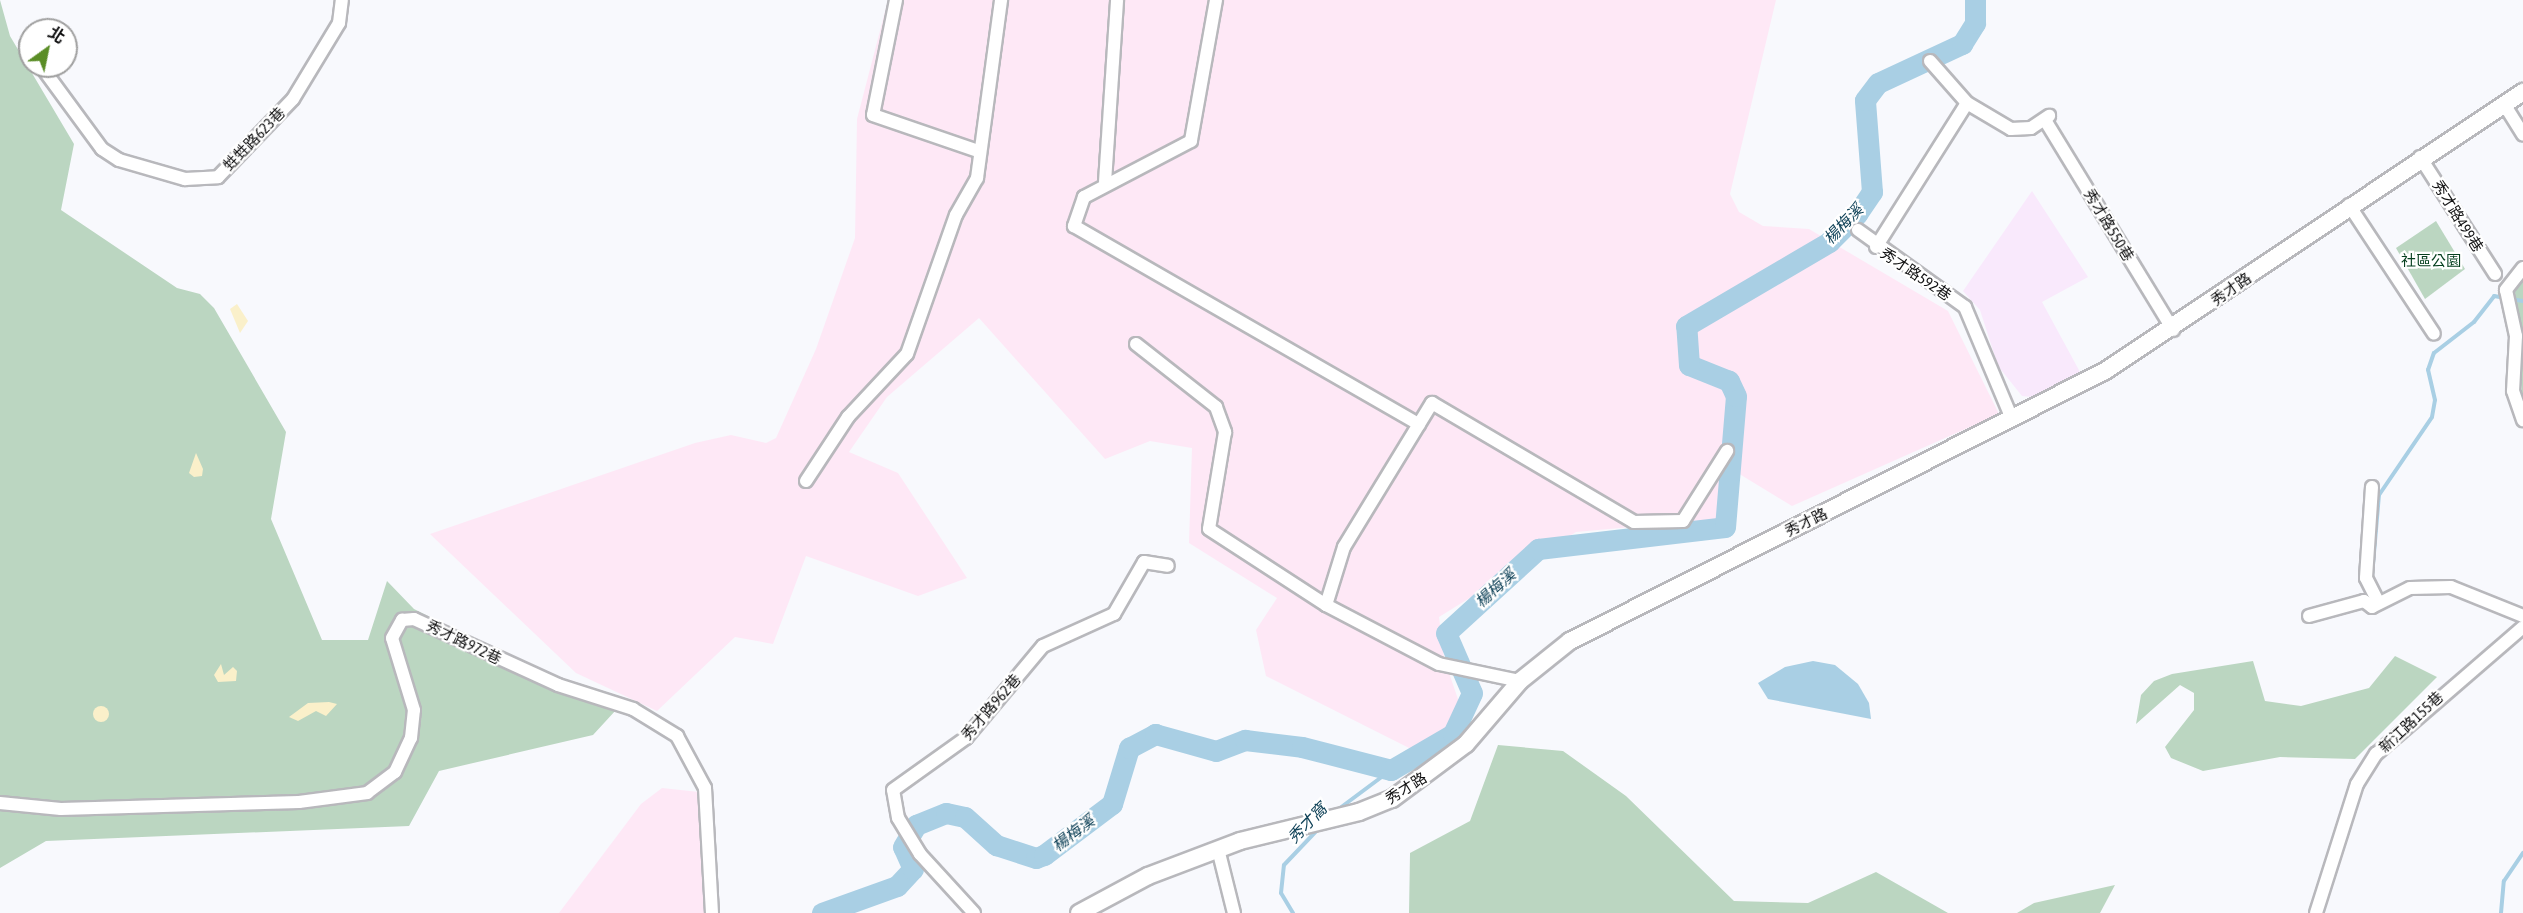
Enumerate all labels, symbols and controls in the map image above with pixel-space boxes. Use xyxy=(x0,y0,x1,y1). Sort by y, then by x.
north arrow xyxy=(18,18,78,78)
text: 北 xyxy=(45,23,68,46)
street label: 甡甡路623巷 xyxy=(219,104,289,174)
street label: 秀才路499巷 xyxy=(2429,177,2487,255)
street label: 秀才路550巷 xyxy=(2080,186,2138,264)
water label: 楊梅溪 xyxy=(1819,200,1867,248)
street label: 秀才路592巷 xyxy=(1877,244,1955,304)
park label: 社區公園 xyxy=(2401,252,2461,270)
street label: 秀才路 xyxy=(2207,269,2255,309)
street label: 秀才路 xyxy=(1782,504,1830,540)
water label: 楊梅溪 xyxy=(1471,565,1519,611)
street label: 秀才路972巷 xyxy=(424,616,504,668)
street label: 秀才路962巷 xyxy=(958,670,1024,744)
street label: 新江路155巷 xyxy=(2375,688,2447,756)
street label: 秀才路 xyxy=(1382,768,1430,808)
water label: 秀才窩 xyxy=(1283,799,1331,847)
water label: 楊梅溪 xyxy=(1048,811,1098,855)

